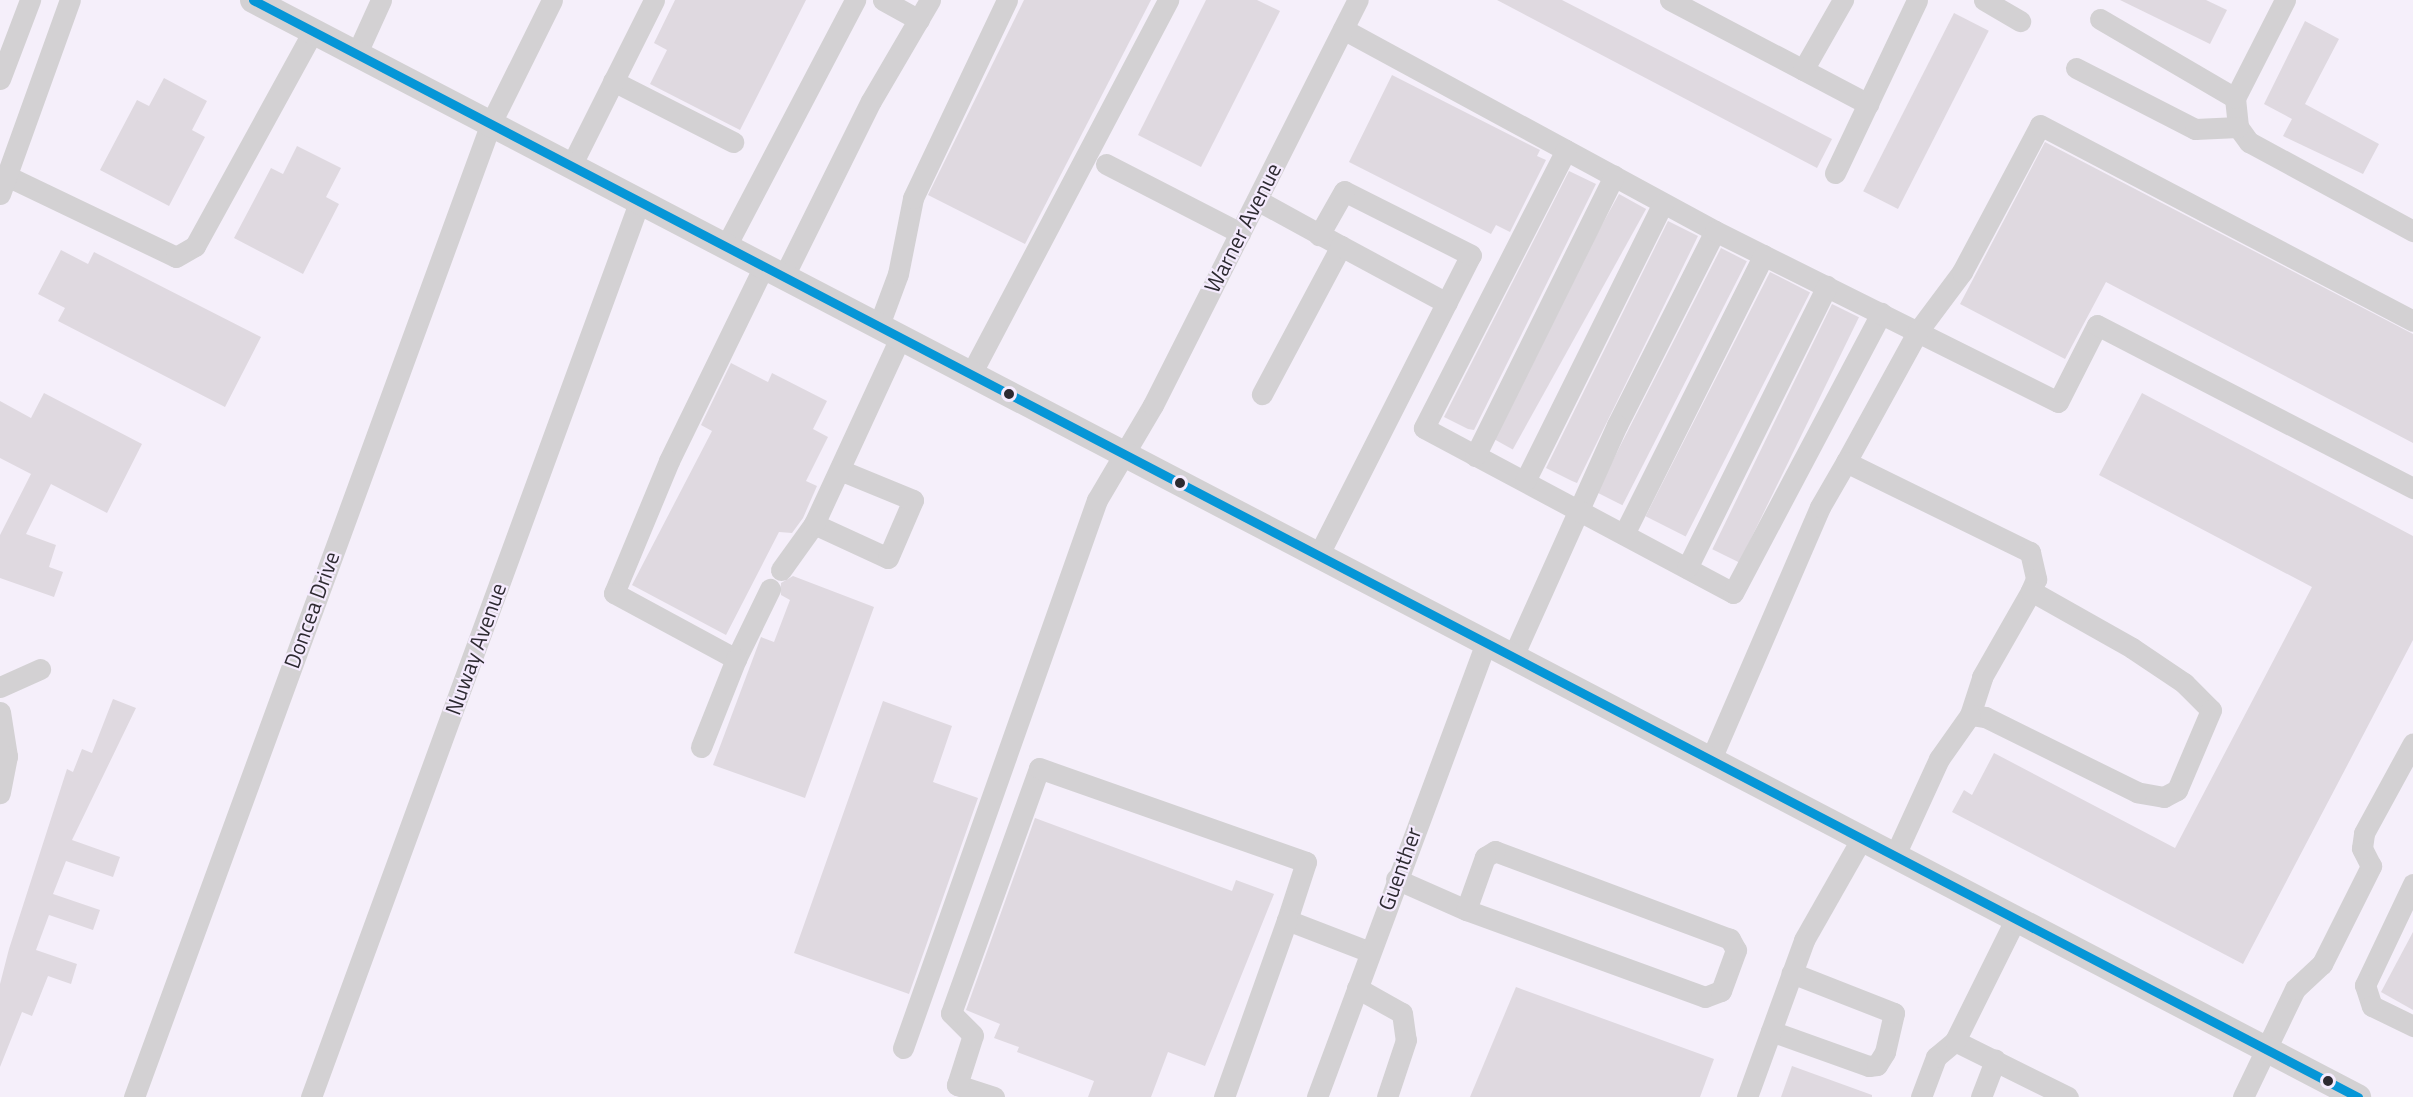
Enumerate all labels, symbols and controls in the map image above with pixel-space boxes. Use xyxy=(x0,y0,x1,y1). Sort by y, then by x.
street label: Warner Avenue xyxy=(1199,159,1287,297)
unlabelled marker xyxy=(1003,388,1015,400)
unlabelled marker xyxy=(1174,477,1186,489)
street label: Doncea Drive xyxy=(279,548,345,672)
street label: Nuway Avenue xyxy=(440,579,512,719)
street label: Guenther xyxy=(1373,824,1427,914)
unlabelled marker xyxy=(2322,1075,2334,1087)

